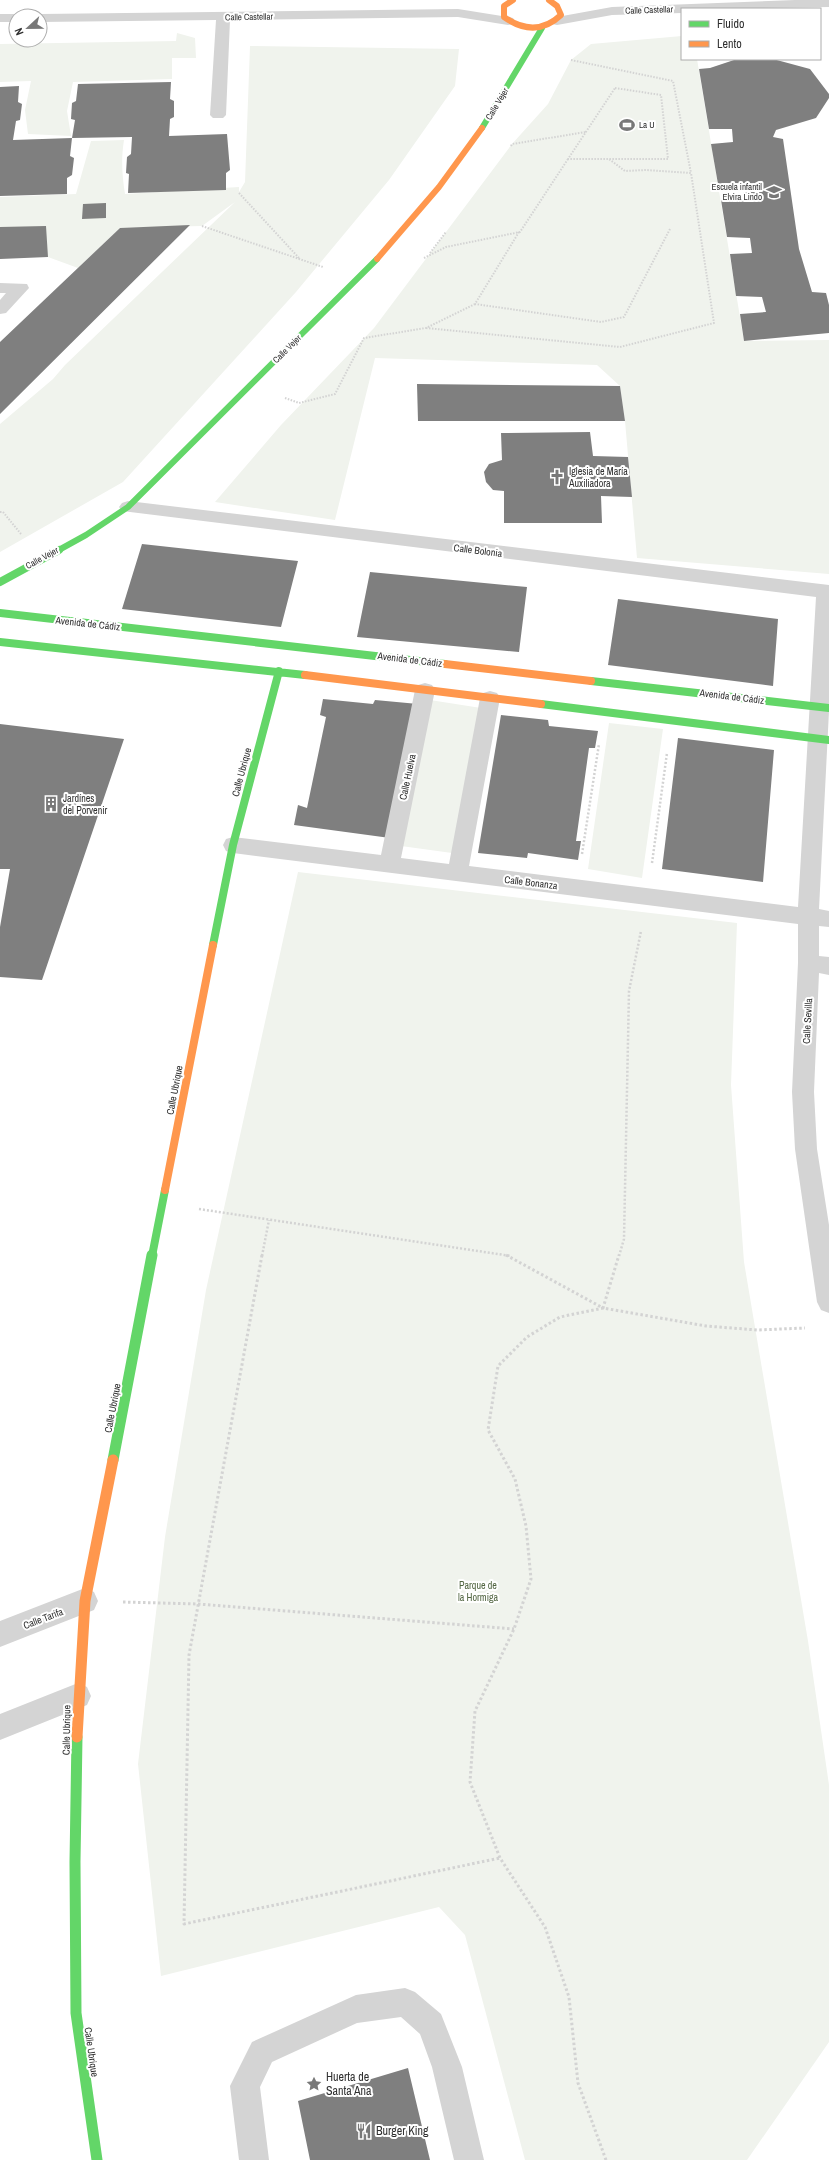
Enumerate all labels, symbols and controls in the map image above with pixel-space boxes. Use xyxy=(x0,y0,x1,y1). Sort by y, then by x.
street label: Calle Castellar xyxy=(625,3,674,17)
north arrow xyxy=(8,8,48,48)
legend xyxy=(681,8,821,60)
street label: Calle Castellar xyxy=(225,11,274,23)
text: Fluido xyxy=(717,16,744,32)
text: N xyxy=(11,26,26,37)
text: Lento xyxy=(717,36,742,52)
street label: Calle Vejer xyxy=(483,85,512,122)
sports icon: La U xyxy=(618,116,636,134)
place label: La U xyxy=(639,119,655,131)
place label: Escuela infantil Elvira Lindo xyxy=(712,181,762,203)
school or university icon: Escuela infantil Elvira Lindo xyxy=(765,183,783,201)
street label: Calle Vejer xyxy=(270,332,304,366)
place label: Iglesia de María Auxiliadora xyxy=(568,465,628,490)
church icon: Iglesia de María Auxiliadora xyxy=(548,468,566,486)
street label: Calle Bolonia xyxy=(453,541,503,560)
street label: Calle Vejer xyxy=(23,544,61,572)
street label: Avenida de Cádiz xyxy=(54,614,121,633)
street label: Avenida de Cádiz xyxy=(376,649,443,670)
street label: Avenida de Cádiz xyxy=(698,686,765,707)
street label: Calle Ubrique xyxy=(229,746,254,798)
street label: Calle Huelva xyxy=(396,753,419,801)
place label: Jardínes del Porvenir xyxy=(63,792,107,817)
building icon: Jardínes del Porvenir xyxy=(42,795,60,813)
street label: Calle Bonanza xyxy=(504,873,559,892)
street label: Calle Sevilla xyxy=(800,997,815,1044)
street label: Calle Ubrique xyxy=(163,1064,186,1116)
street label: Calle Ubrique xyxy=(101,1382,124,1434)
park label: Parque de la Hormiga xyxy=(458,1579,498,1604)
street label: Calle Tarifa xyxy=(21,1605,65,1632)
street label: Calle Ubrique xyxy=(60,1704,73,1755)
street label: Calle Ubrique xyxy=(82,2026,101,2078)
place label: Huerta de Santa Ana xyxy=(326,2069,372,2099)
place icon: Huerta de Santa Ana xyxy=(305,2075,323,2093)
restaurant icon: Burger King xyxy=(355,2122,373,2140)
place label: Burger King xyxy=(376,2123,429,2139)

